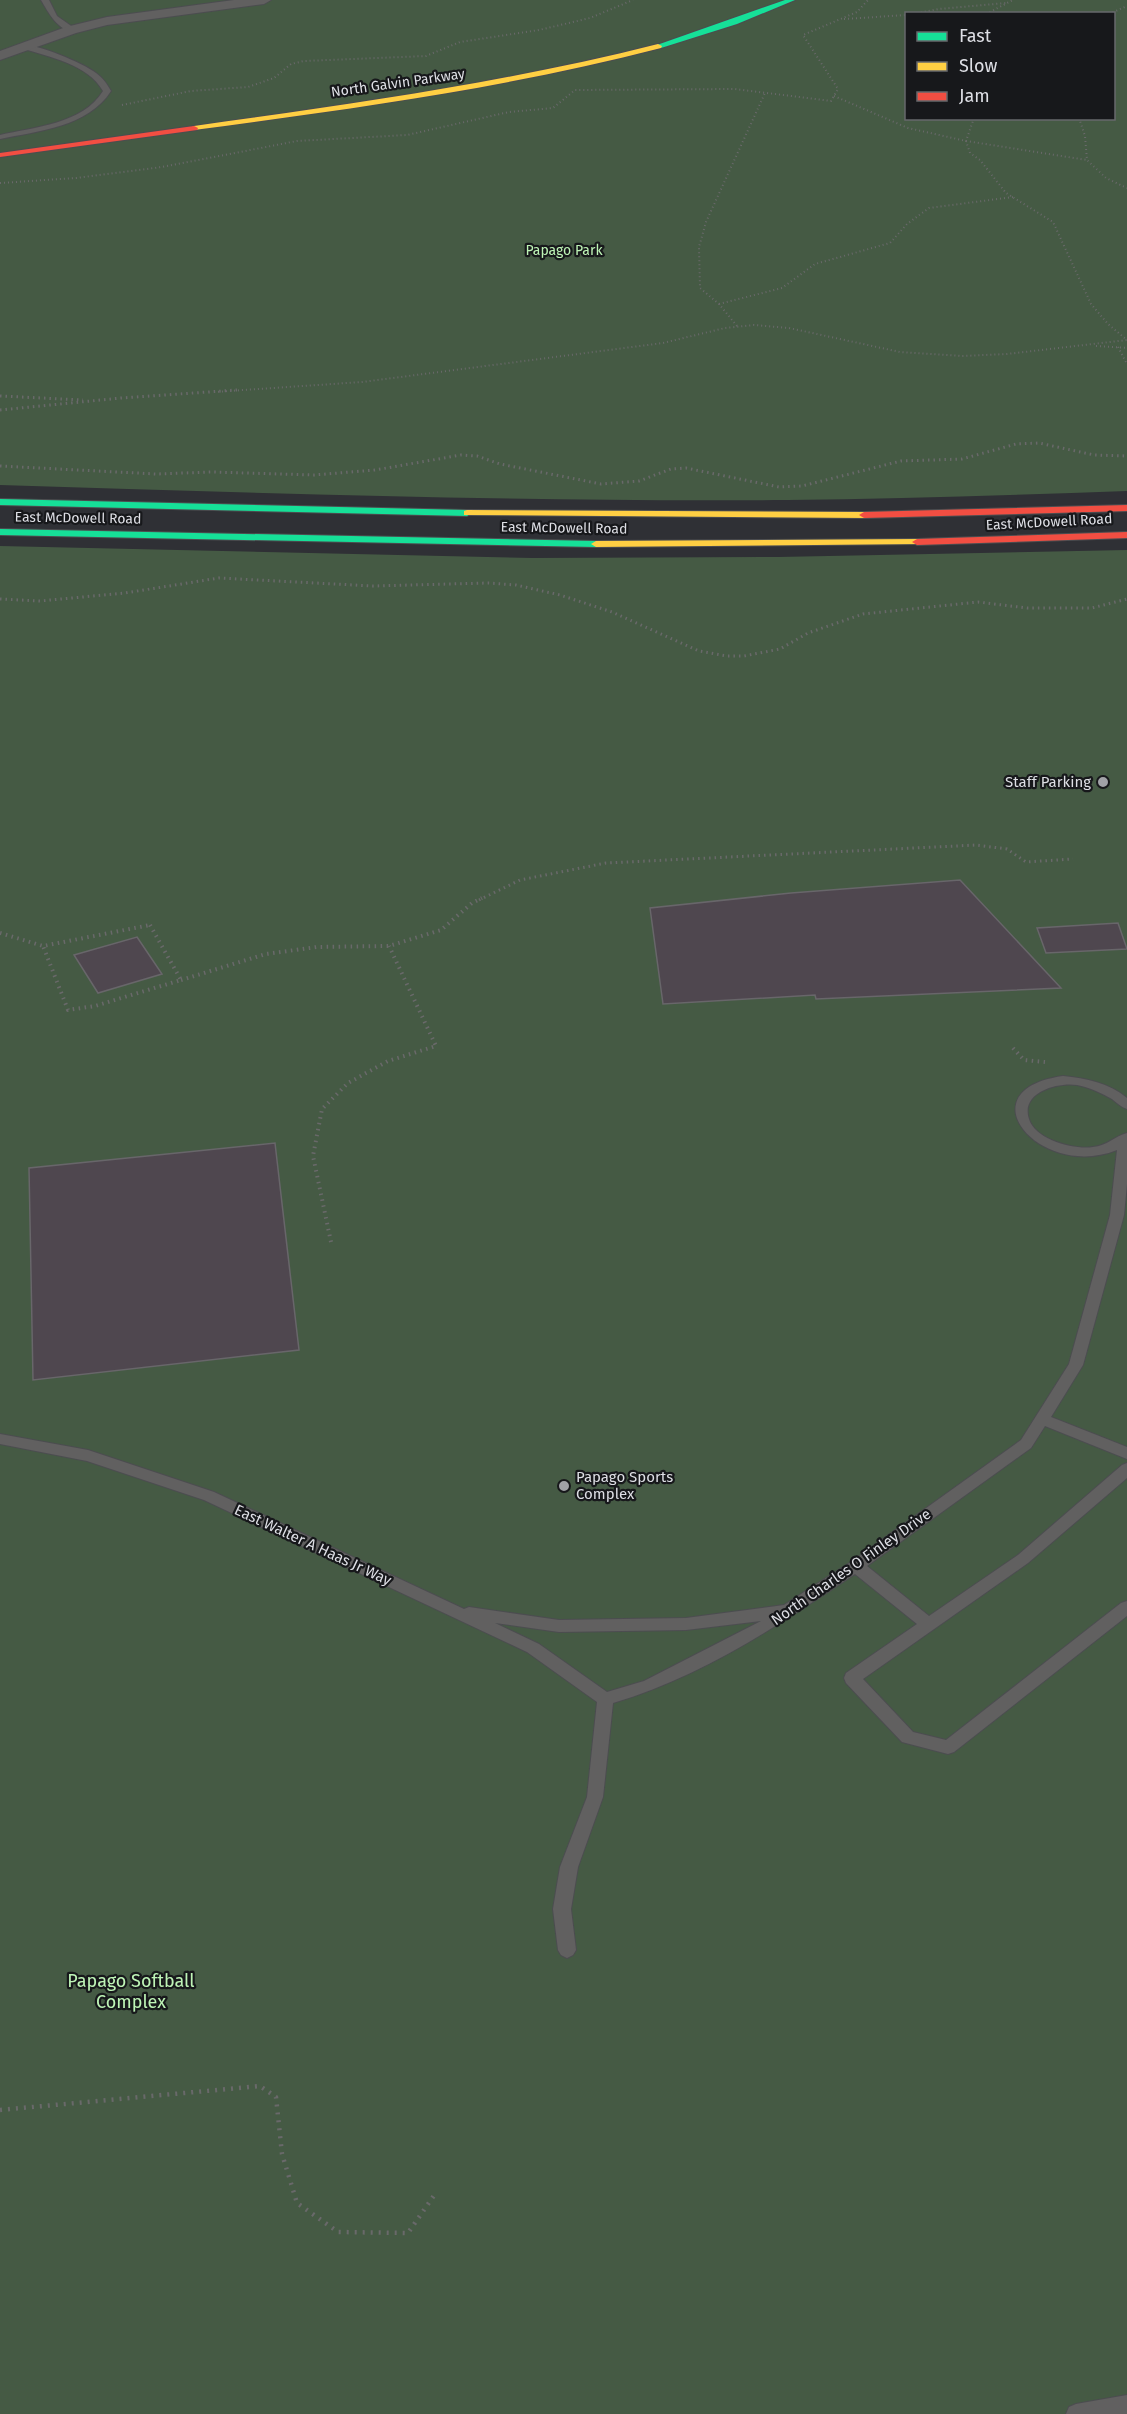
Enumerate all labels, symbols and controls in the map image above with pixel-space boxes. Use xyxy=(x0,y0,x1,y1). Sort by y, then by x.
legend xyxy=(905,12,1115,120)
text: Fast xyxy=(959,25,992,47)
text: Slow xyxy=(959,55,998,77)
street label: North Galvin Parkway xyxy=(330,65,466,101)
text: Jam xyxy=(959,85,990,107)
park label: Papago Park xyxy=(525,242,603,259)
street label: East McDowell Road xyxy=(14,508,142,528)
street label: East McDowell Road xyxy=(985,510,1113,534)
street label: East McDowell Road xyxy=(500,518,628,538)
place label: Staff Parking xyxy=(1005,773,1091,791)
marker: Staff Parking xyxy=(1096,775,1110,789)
place label: Papago Sports Complex xyxy=(576,1468,673,1503)
marker: Papago Sports Complex xyxy=(557,1479,571,1493)
street label: East Walter A Haas Jr Way xyxy=(232,1501,395,1590)
street label: North Charles O Finley Drive xyxy=(768,1505,934,1629)
park label: Papago Softball Complex xyxy=(67,1970,195,2013)

